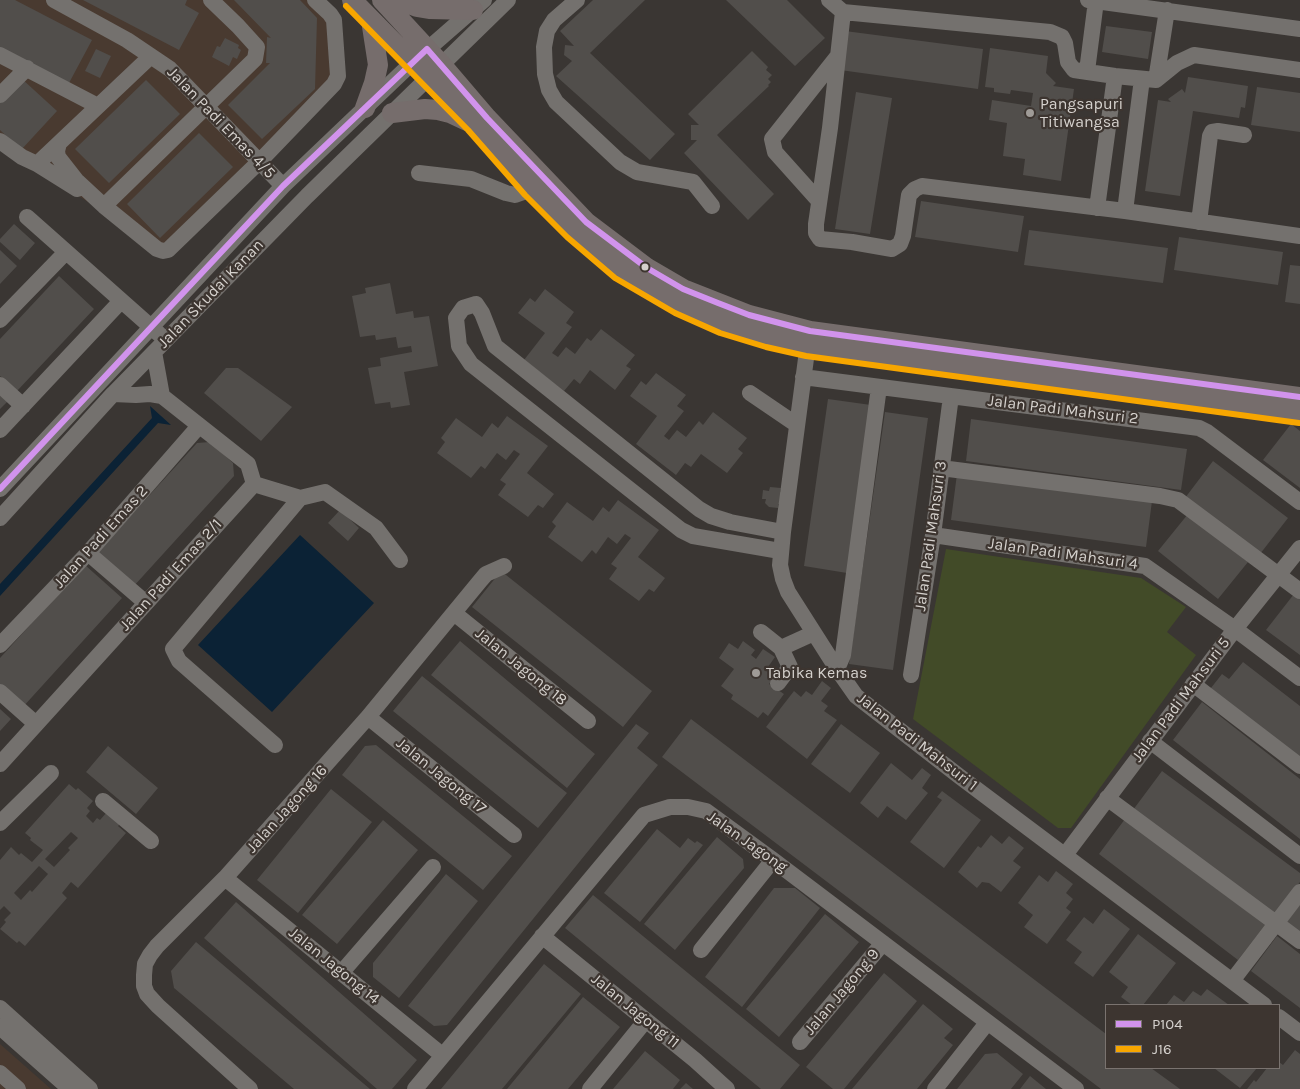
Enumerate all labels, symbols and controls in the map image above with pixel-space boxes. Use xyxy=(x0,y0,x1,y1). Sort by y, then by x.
street label: Jalan Padi Emas 4/5 xyxy=(163,63,279,183)
place label: Pangsapuri Titiwangsa xyxy=(1040,94,1123,132)
marker: Pangsapuri Titiwangsa xyxy=(1024,107,1036,119)
street label: Jalan Skudai Kanan xyxy=(154,236,268,352)
unlabelled marker xyxy=(640,262,650,272)
street label: Jalan Padi Mahsuri 2 xyxy=(987,391,1139,429)
street label: Jalan Padi Mahsuri 3 xyxy=(911,460,951,612)
street label: Jalan Padi Emas 2 xyxy=(50,482,152,592)
street label: Jalan Padi Emas 2/1 xyxy=(116,515,226,635)
street label: Jalan Padi Mahsuri 4 xyxy=(987,534,1139,574)
street label: Jalan Jagong 18 xyxy=(471,624,571,710)
street label: Jalan Padi Mahsuri 5 xyxy=(1128,634,1234,766)
place label: Tabika Kemas xyxy=(766,663,867,683)
marker: Tabika Kemas xyxy=(750,667,762,679)
street label: Jalan Padi Mahsuri 1 xyxy=(853,689,981,795)
street label: Jalan Jagong 17 xyxy=(392,734,490,818)
street label: Jalan Jagong 16 xyxy=(242,761,332,857)
street label: Jalan Jagong xyxy=(703,807,791,877)
street label: Jalan Jagong 14 xyxy=(285,923,383,1009)
street label: Jalan Jagong 9 xyxy=(800,945,884,1039)
street label: Jalan Jagong 11 xyxy=(587,970,683,1052)
legend xyxy=(1105,1004,1280,1069)
text: P104 xyxy=(1152,1015,1183,1033)
text: J16 xyxy=(1152,1040,1172,1058)

